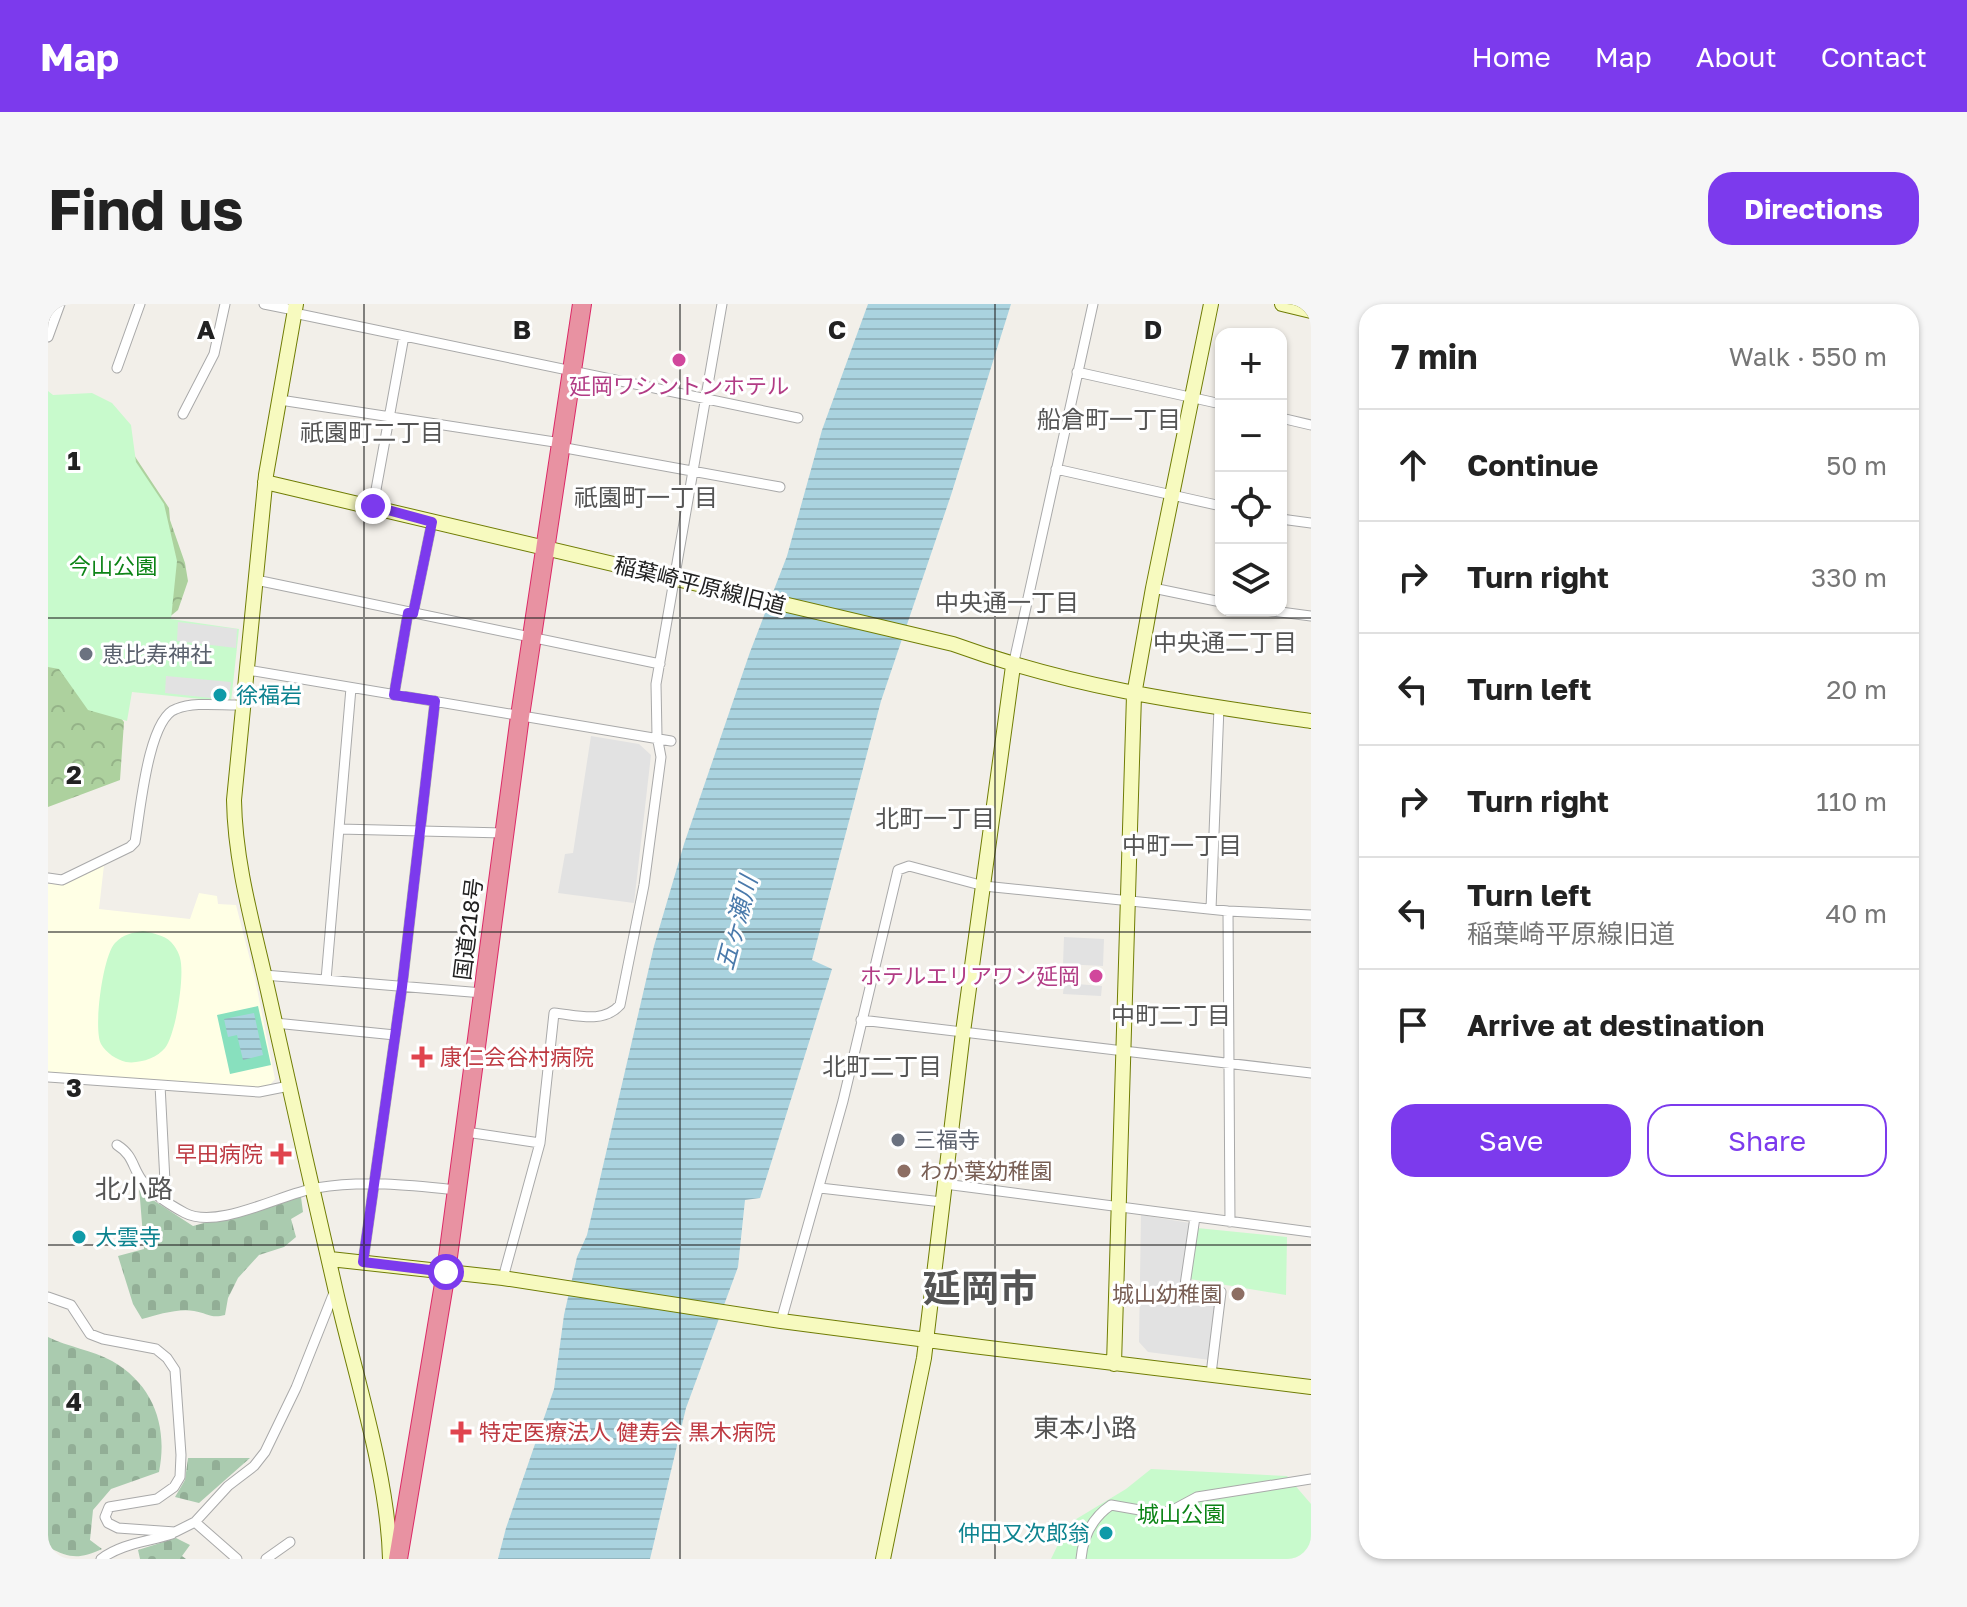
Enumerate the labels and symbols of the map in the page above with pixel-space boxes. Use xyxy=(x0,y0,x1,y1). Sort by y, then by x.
text: A xyxy=(197,314,216,345)
text: B xyxy=(513,314,531,345)
text: C xyxy=(828,314,846,345)
text: D xyxy=(1144,314,1162,345)
marker: 延岡ワシントンホテル xyxy=(670,351,688,369)
place label: 延岡ワシントンホテル xyxy=(569,372,789,399)
district label: 船倉町一丁目 xyxy=(1037,404,1181,433)
district label: 祇園町二丁目 xyxy=(300,417,444,446)
text: 1 xyxy=(67,445,81,476)
district label: 祇園町一丁目 xyxy=(574,482,718,511)
route end xyxy=(355,488,391,524)
street label: 稲葉崎平原線旧道 xyxy=(611,550,789,619)
park label: 今山公園 xyxy=(69,552,157,579)
district label: 中央通一丁目 xyxy=(935,587,1079,616)
district label: 中央通二丁目 xyxy=(1153,627,1297,656)
place label: 恵比寿神社 xyxy=(102,640,212,667)
marker: 恵比寿神社 xyxy=(77,645,95,663)
place label: 徐福岩 xyxy=(236,681,302,708)
marker: 徐福岩 xyxy=(211,686,229,704)
text: 2 xyxy=(66,759,82,790)
district label: 北町一丁目 xyxy=(875,803,995,832)
district label: 中町一丁目 xyxy=(1122,830,1242,859)
water label: 五ヶ瀬川 xyxy=(709,870,763,973)
street label: 国道218号 xyxy=(448,876,487,982)
place label: ホテルエリアワン延岡 xyxy=(860,962,1080,989)
marker: ホテルエリアワン延岡 xyxy=(1087,967,1105,985)
district label: 中町二丁目 xyxy=(1111,1000,1231,1029)
place label: 康仁会谷村病院 xyxy=(440,1043,594,1070)
marker: 康仁会谷村病院 xyxy=(411,1046,433,1068)
district label: 北町二丁目 xyxy=(822,1051,942,1080)
text: 3 xyxy=(66,1072,82,1103)
place label: 三福寺 xyxy=(914,1126,980,1153)
marker: 三福寺 xyxy=(889,1131,907,1149)
place label: 早田病院 xyxy=(175,1140,263,1167)
marker: 早田病院 xyxy=(270,1143,292,1165)
place label: わか葉幼稚園 xyxy=(920,1157,1052,1184)
marker: わか葉幼稚園 xyxy=(895,1162,913,1180)
district label: 北小路 xyxy=(95,1173,173,1204)
place label: 大雲寺 xyxy=(95,1223,161,1250)
marker: 大雲寺 xyxy=(70,1228,88,1246)
route start xyxy=(428,1254,464,1290)
district label: 延岡市 xyxy=(923,1265,1037,1310)
place label: 城山幼稚園 xyxy=(1112,1280,1222,1307)
marker: 城山幼稚園 xyxy=(1229,1285,1247,1303)
text: 4 xyxy=(66,1386,82,1417)
district label: 東本小路 xyxy=(1033,1412,1137,1443)
place label: 特定医療法人 健寿会 黒木病院 xyxy=(479,1418,776,1445)
marker: 特定医療法人 健寿会 黒木病院 xyxy=(450,1421,472,1443)
park label: 城山公園 xyxy=(1137,1500,1225,1527)
place label: 仲田又次郎翁 xyxy=(958,1519,1090,1546)
marker: 仲田又次郎翁 xyxy=(1097,1524,1115,1542)

